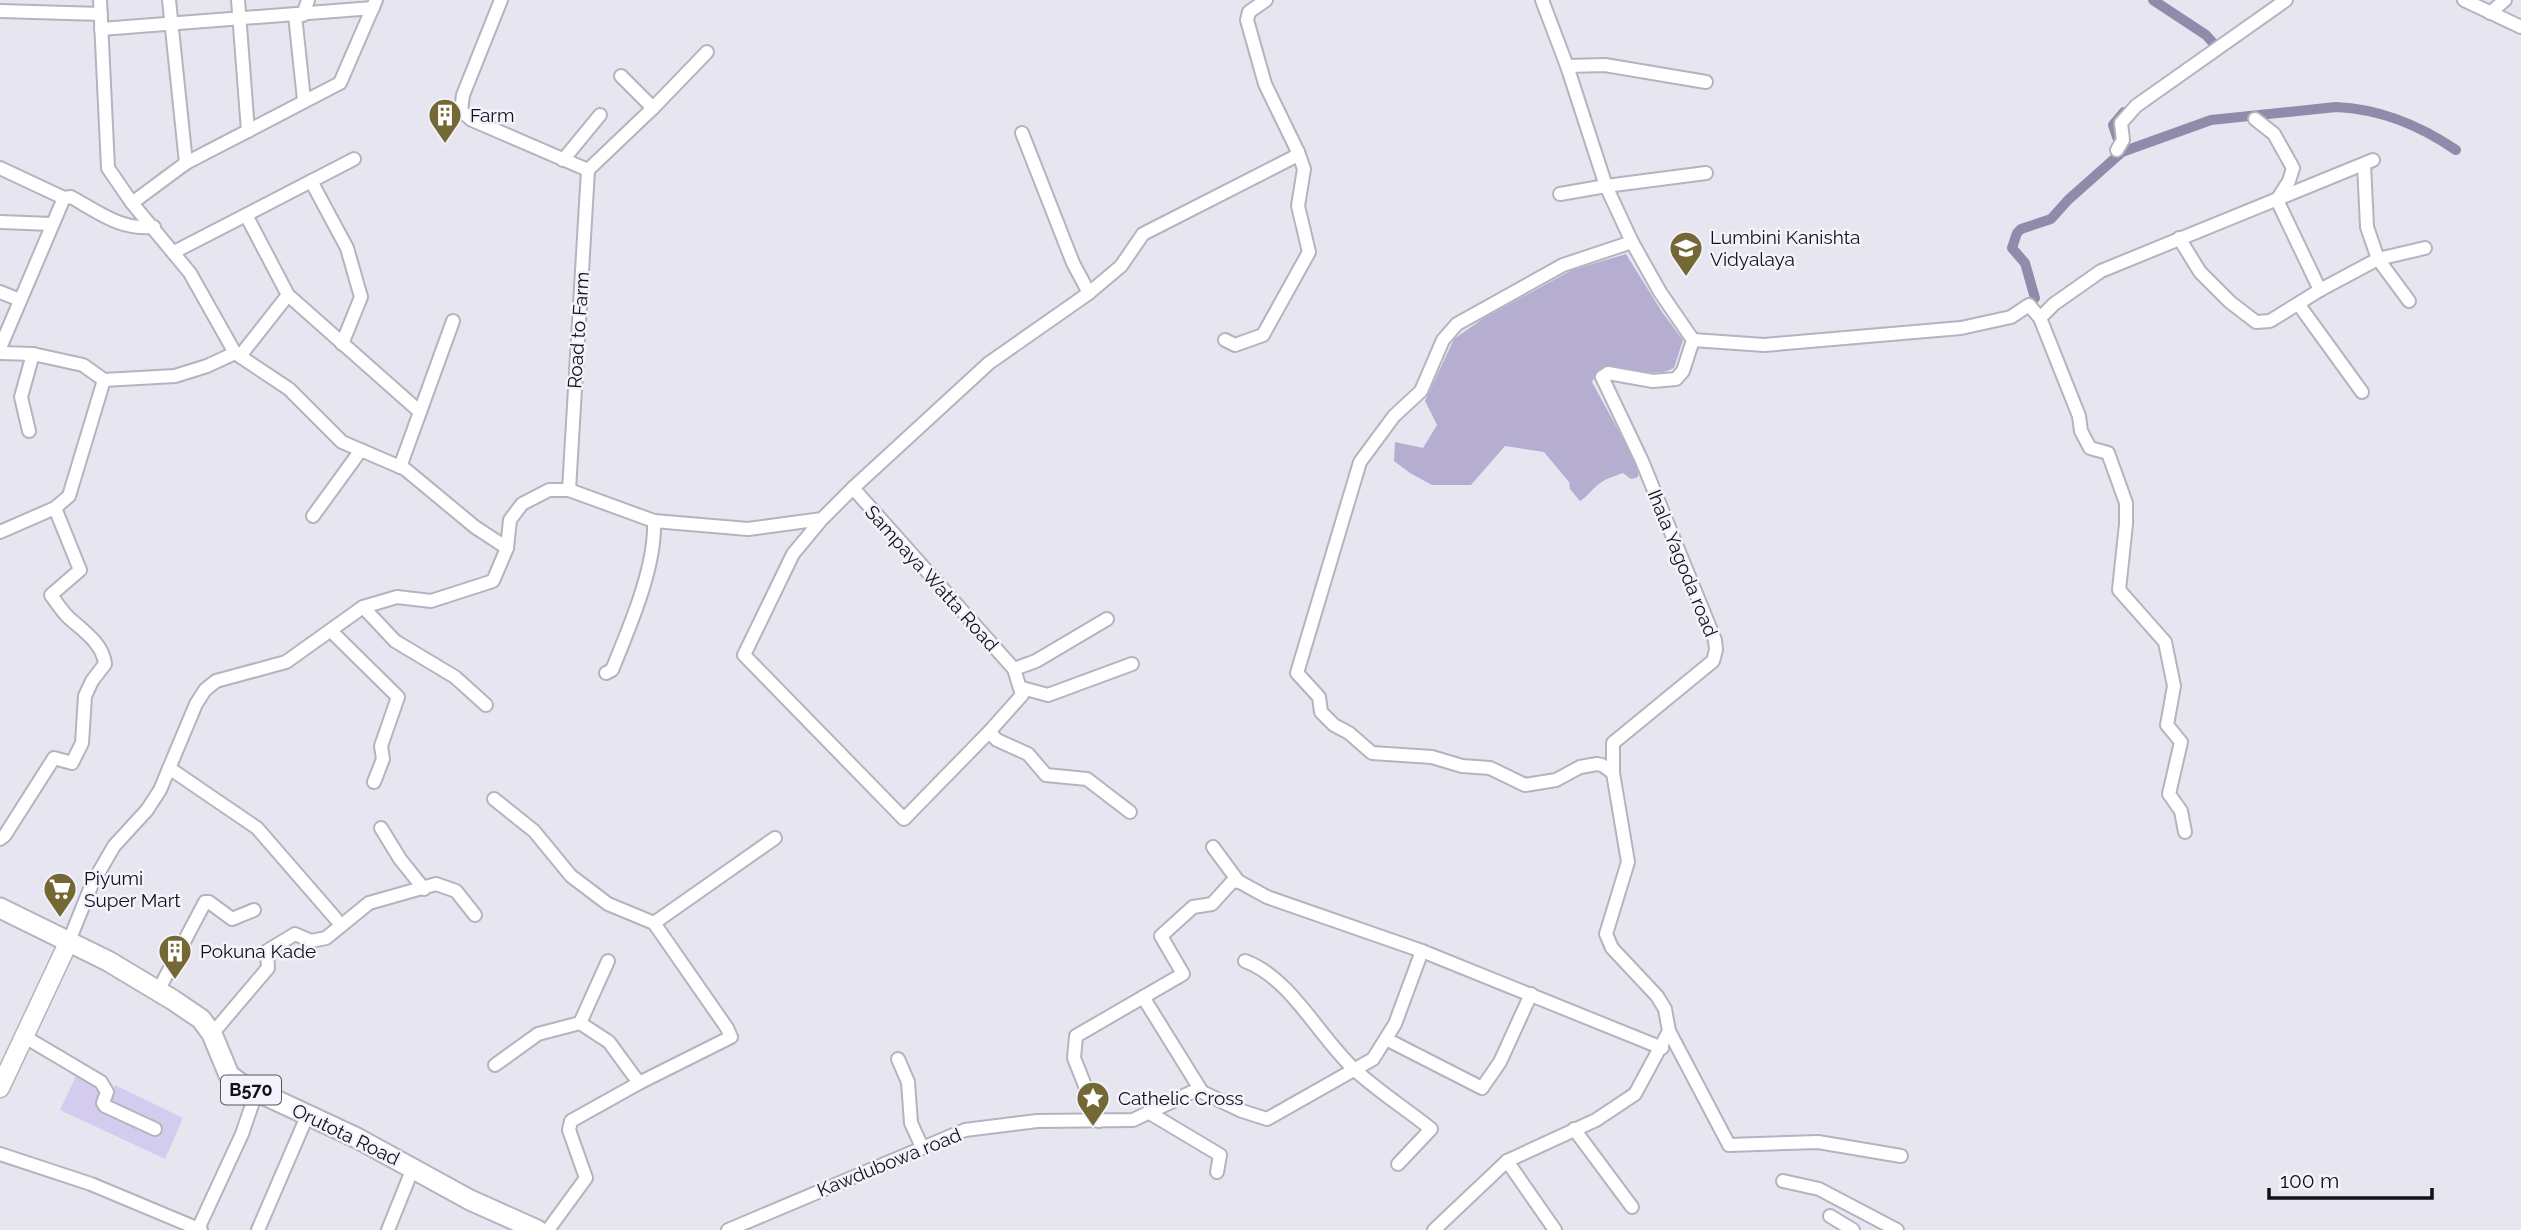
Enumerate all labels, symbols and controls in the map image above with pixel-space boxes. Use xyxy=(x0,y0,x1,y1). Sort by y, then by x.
building icon: Farm xyxy=(426,96,464,145)
place label: Farm xyxy=(470,104,514,126)
place label: Lumbini Kanishta Vidyalaya xyxy=(1710,226,1860,270)
school or university icon: Lumbini Kanishta Vidyalaya xyxy=(1667,229,1705,278)
street label: Road to Farm xyxy=(563,271,593,389)
street label: Ihala Yagoda road xyxy=(1643,486,1723,640)
street label: Sampaya Watta Road xyxy=(861,501,1003,655)
place label: Piyumi Super Mart xyxy=(84,867,181,911)
supermarket icon: Piyumi Super Mart xyxy=(41,870,79,919)
building icon: Pokuna Kade xyxy=(156,932,194,981)
place label: Pokuna Kade xyxy=(200,940,316,962)
road number: B570 xyxy=(221,1076,281,1105)
place icon: Cathelic Cross xyxy=(1074,1079,1112,1128)
place label: Cathelic Cross xyxy=(1118,1087,1244,1109)
street label: Orutota Road xyxy=(289,1099,403,1169)
street label: Kawdubowa road xyxy=(814,1123,964,1201)
scale bar xyxy=(2269,1156,2432,1200)
text: 100 m xyxy=(2280,1168,2339,1193)

